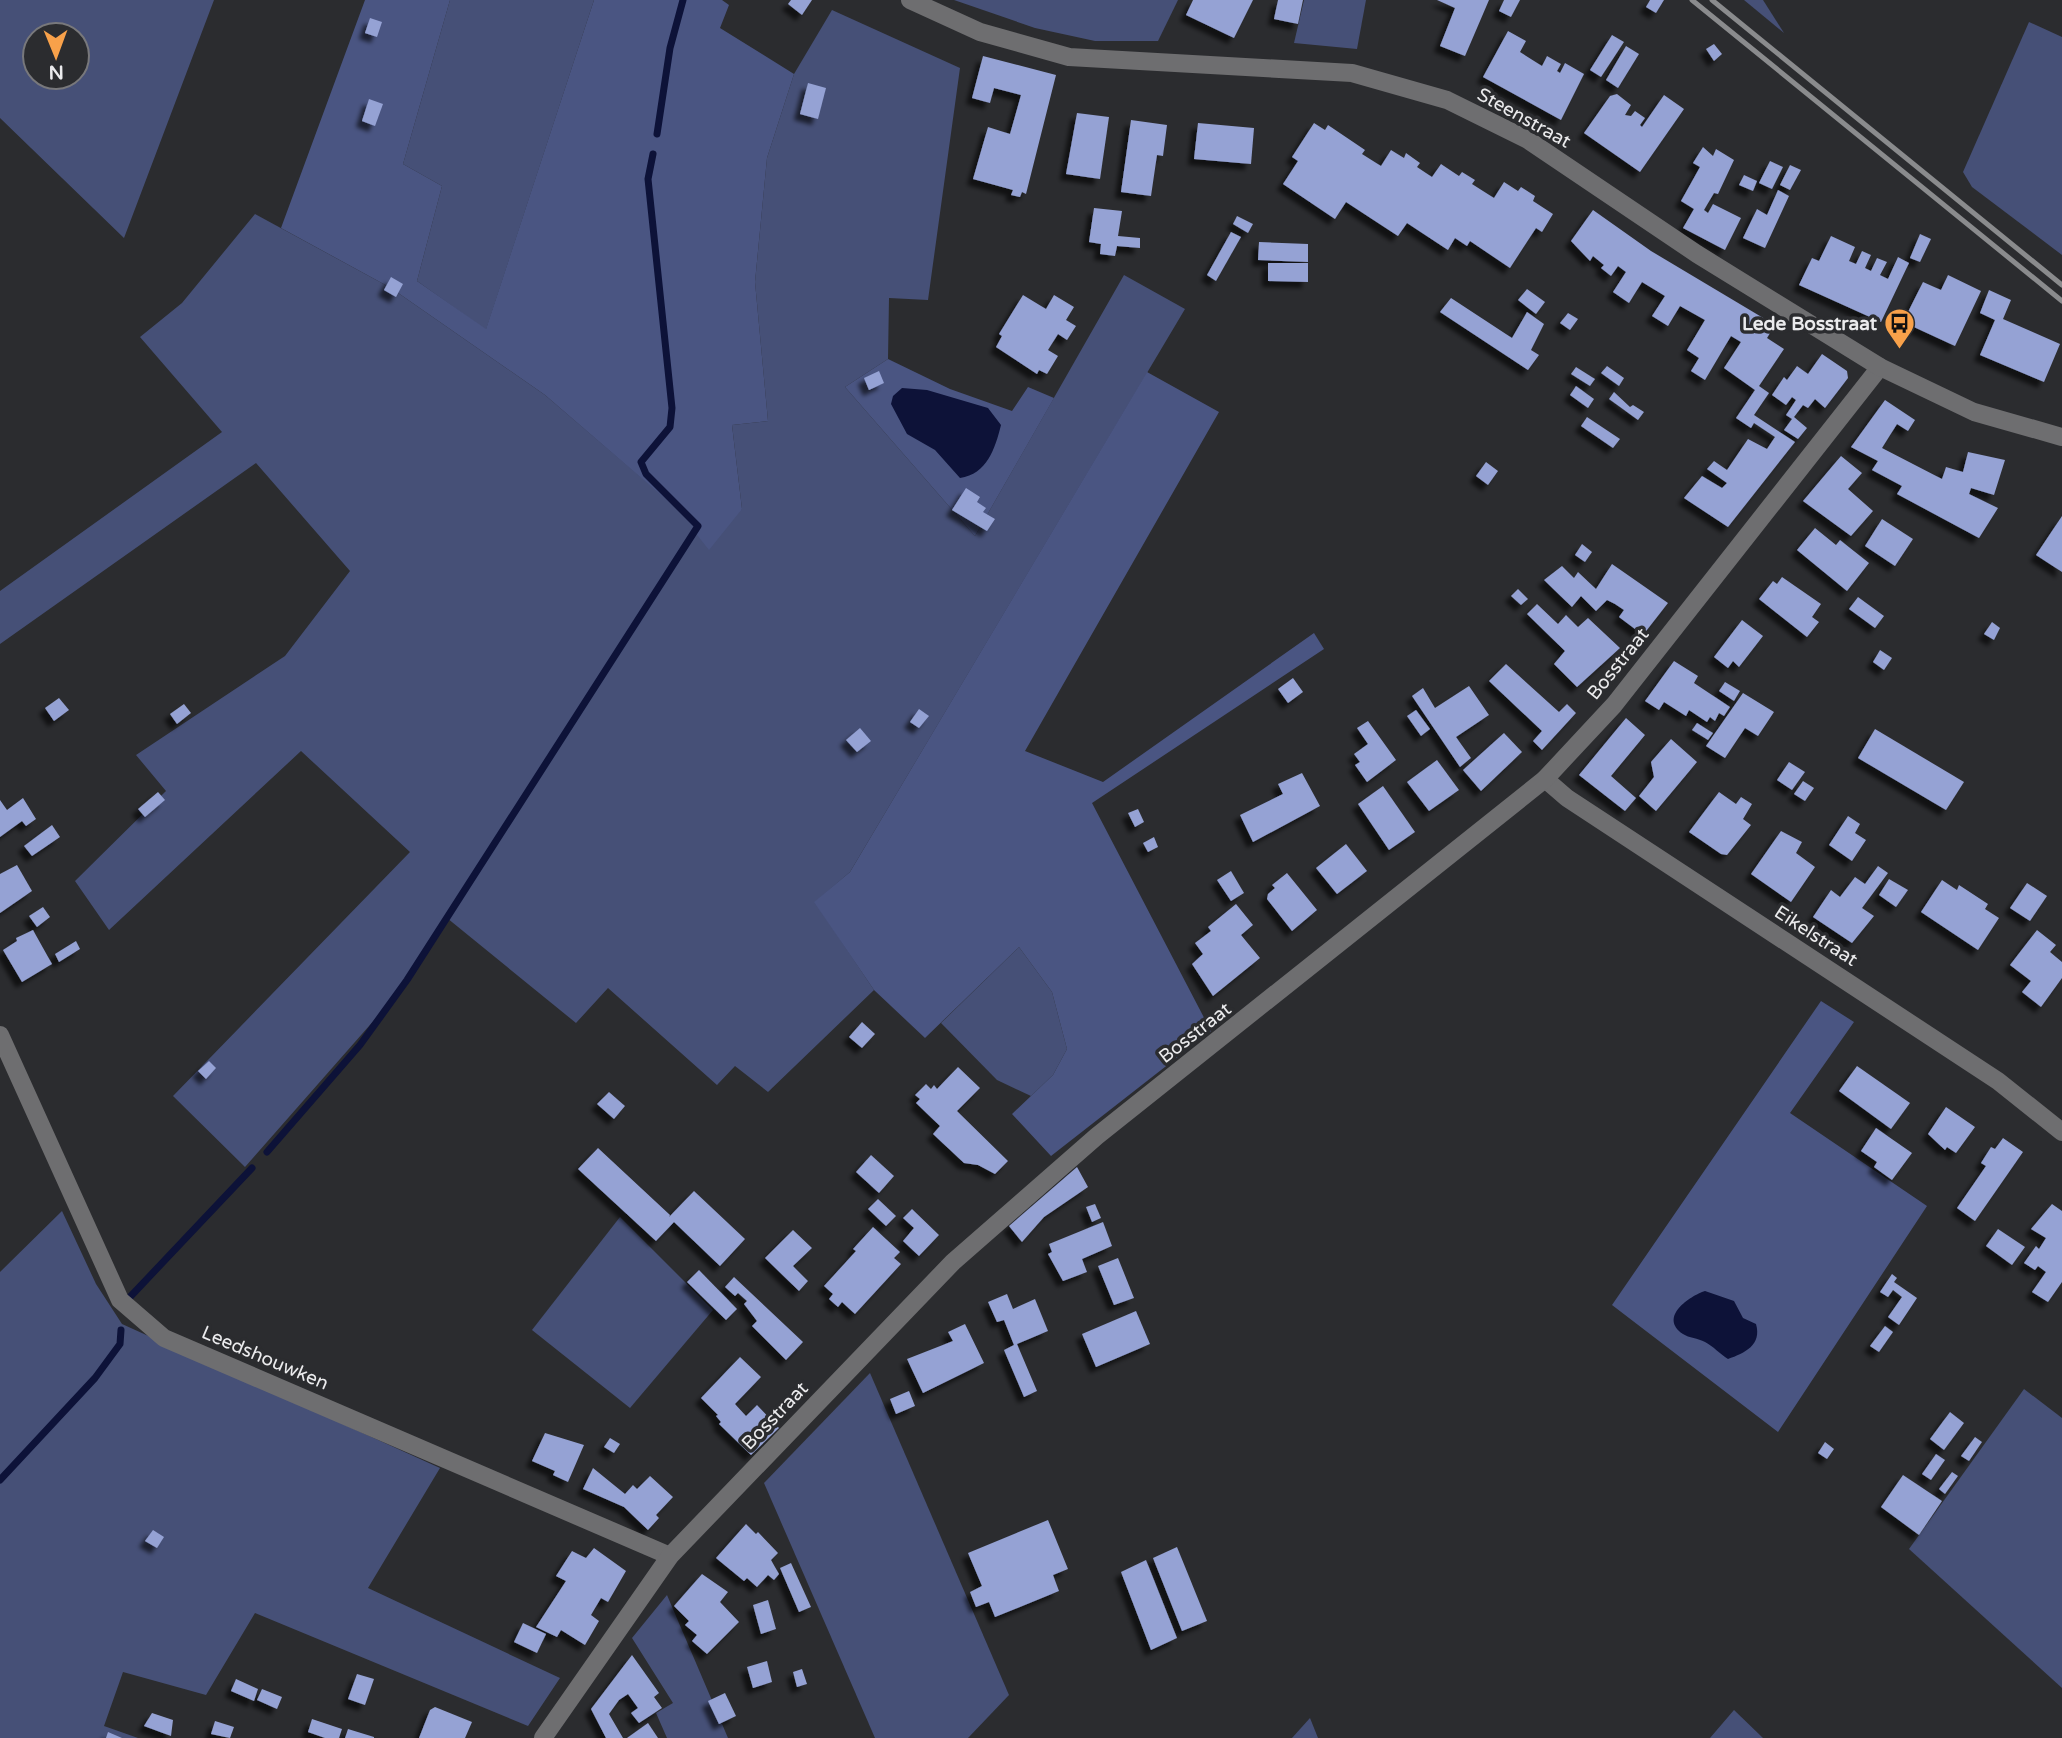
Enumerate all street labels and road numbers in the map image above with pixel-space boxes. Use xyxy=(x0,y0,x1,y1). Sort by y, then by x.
street label: Steenstraat xyxy=(1473,83,1575,153)
street label: Bosstraat xyxy=(1582,624,1654,704)
street label: Eikelstraat xyxy=(1770,901,1862,971)
street label: Bosstraat xyxy=(1154,998,1236,1068)
street label: Leedshouwken xyxy=(198,1321,332,1395)
street label: Bosstraat xyxy=(737,1378,813,1454)

